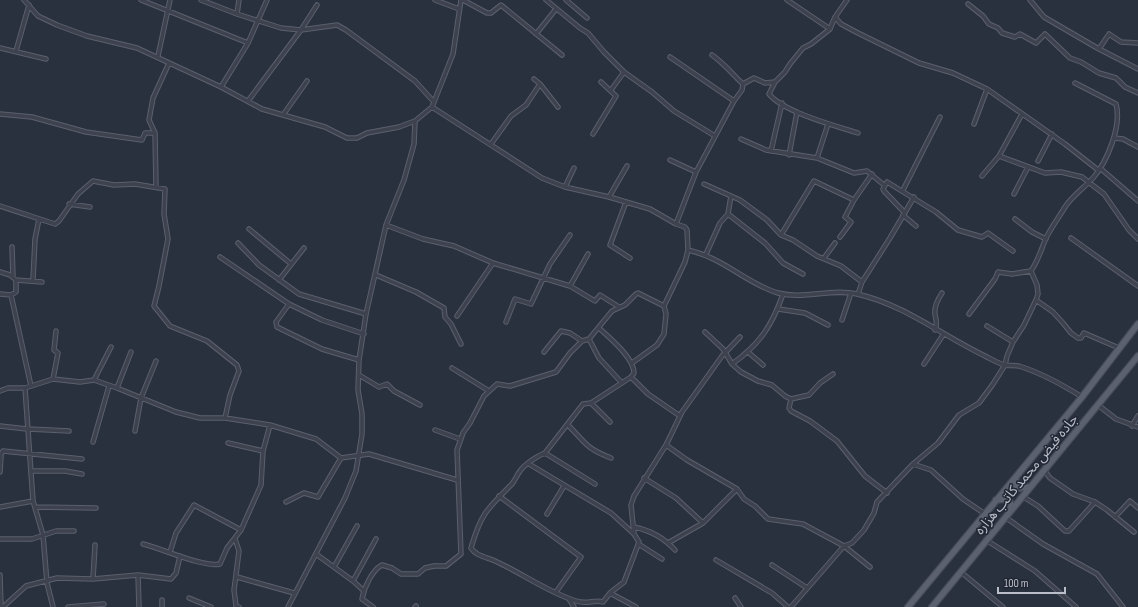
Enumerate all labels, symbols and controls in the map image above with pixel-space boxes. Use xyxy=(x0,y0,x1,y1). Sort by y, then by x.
street label: جاده فیض محمد کاتب هزاره xyxy=(971,411,1082,538)
scale bar xyxy=(998,569,1065,595)
text: 100 m xyxy=(1004,576,1029,591)

